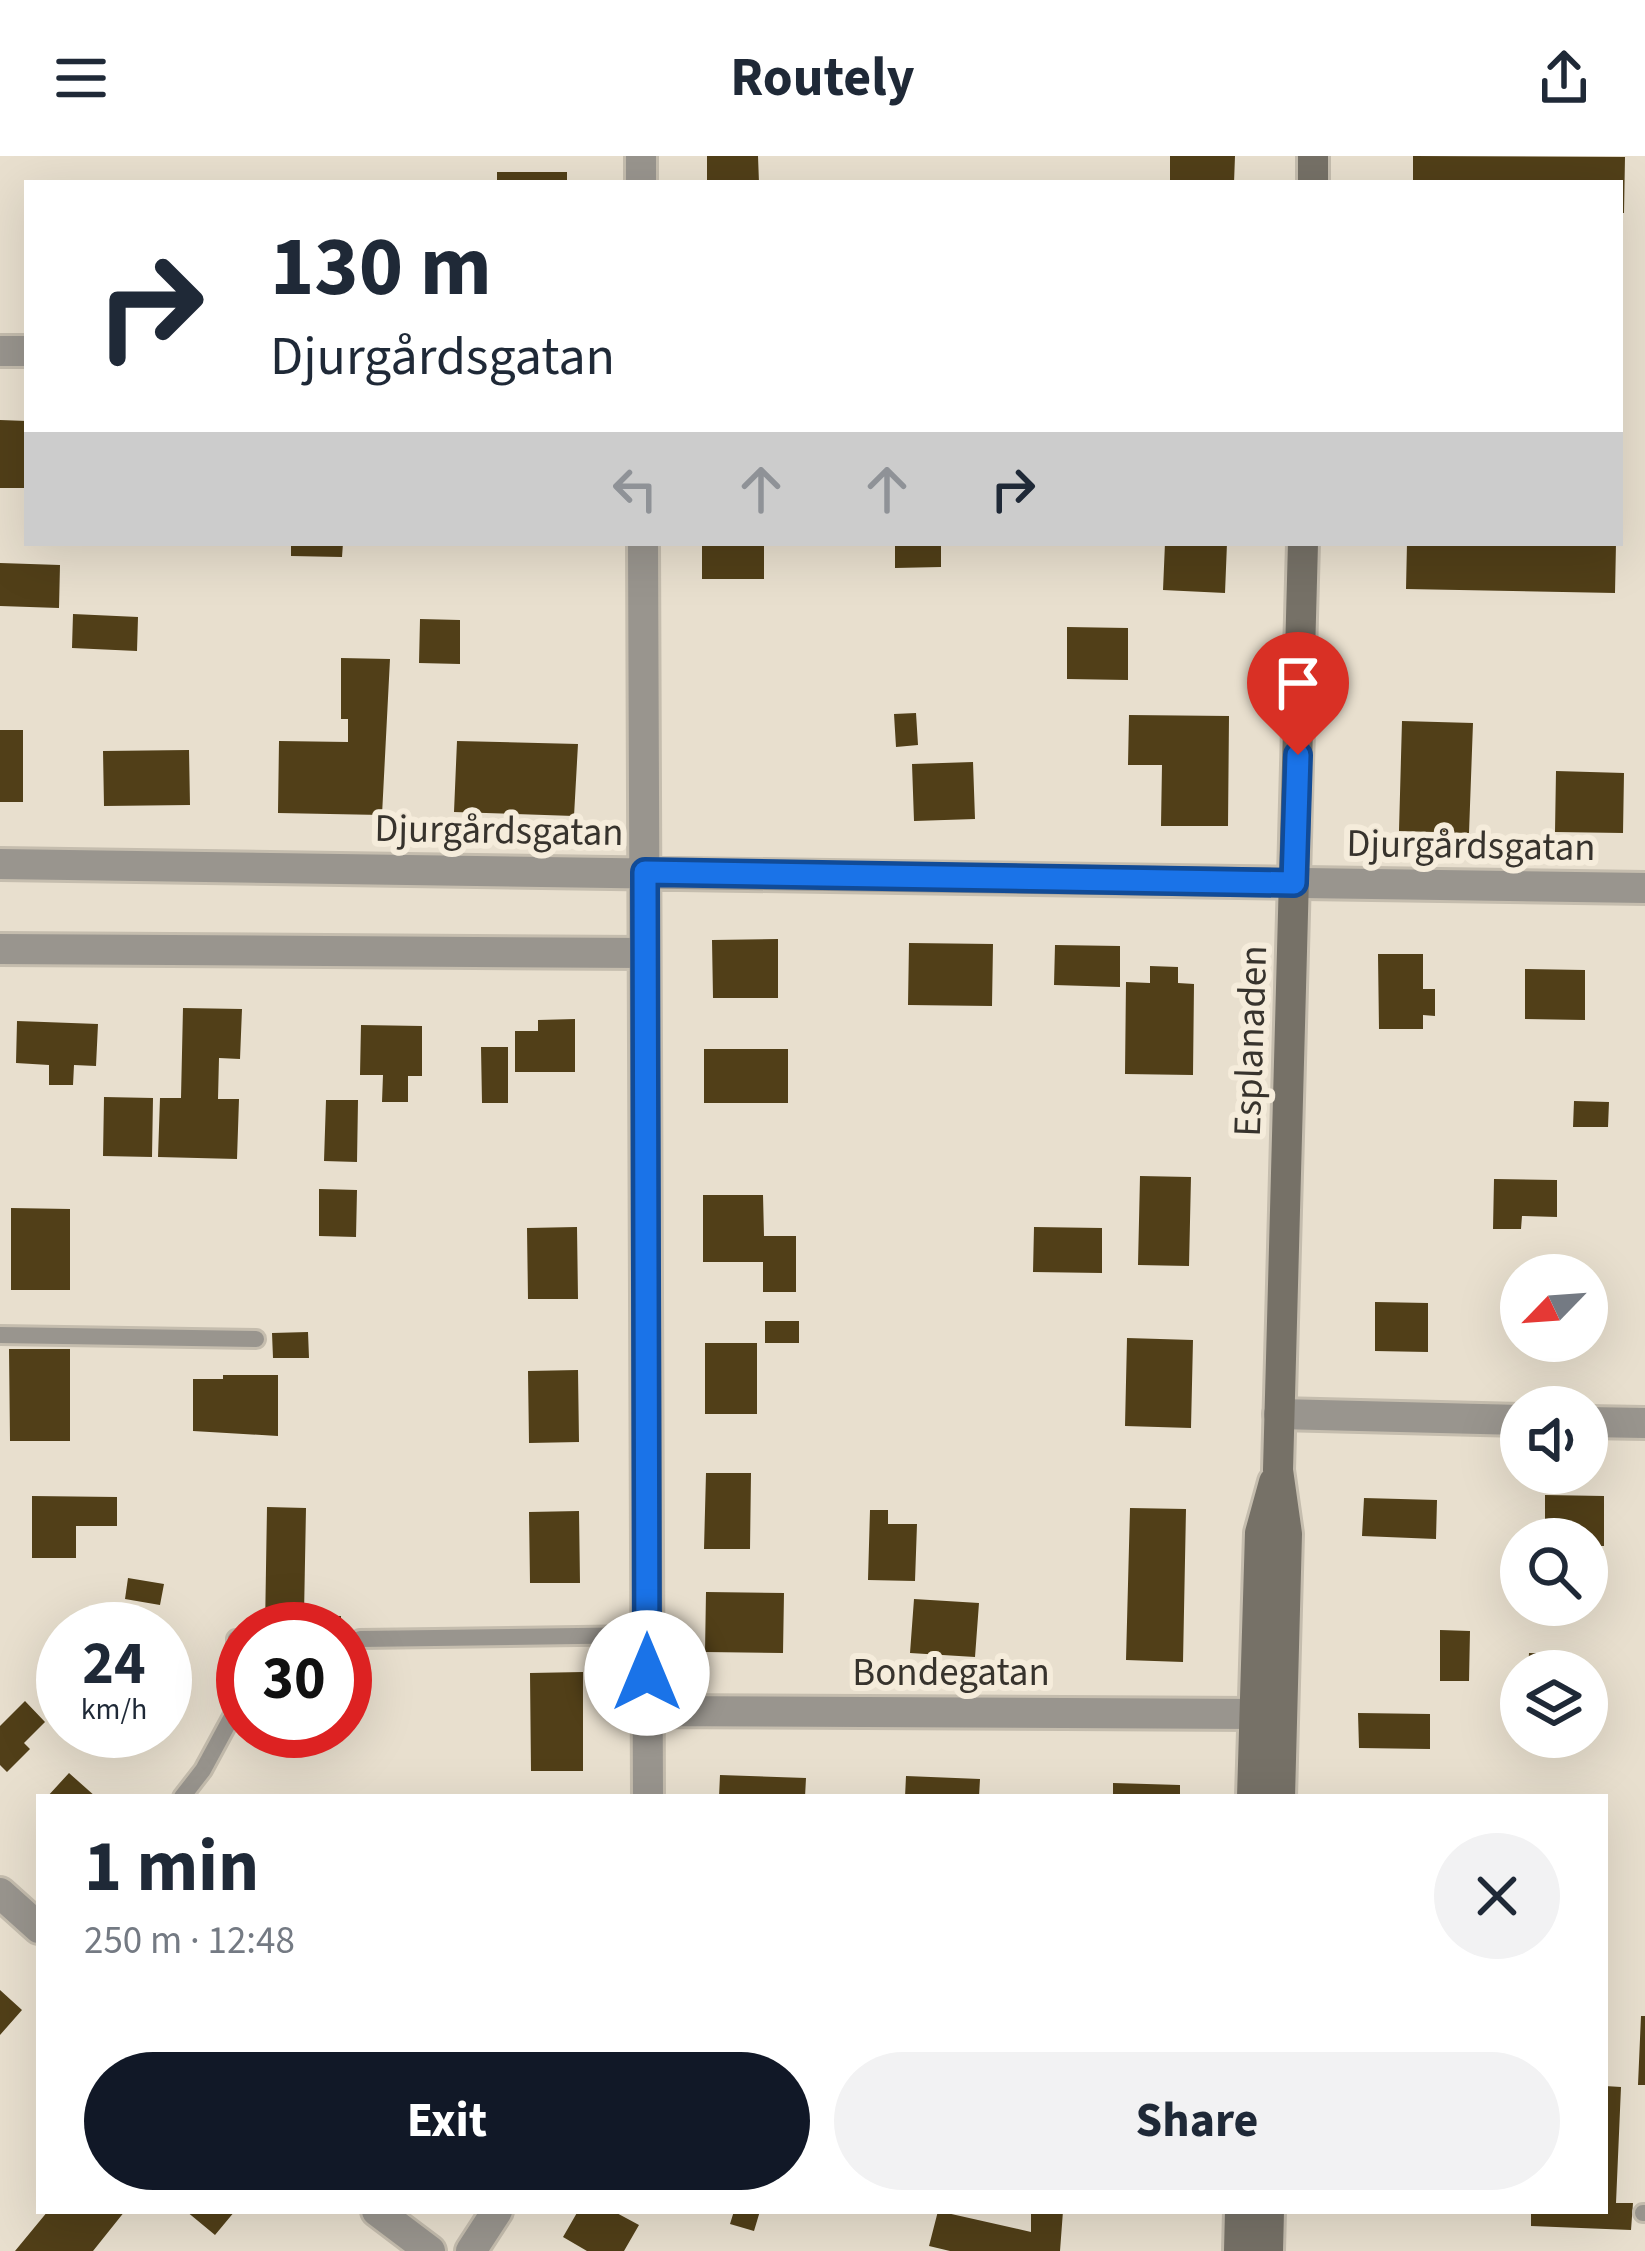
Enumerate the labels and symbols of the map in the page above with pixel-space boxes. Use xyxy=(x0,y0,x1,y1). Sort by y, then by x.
pin xyxy=(1247,632,1349,755)
street label: Djurgårdsgatan xyxy=(374,801,624,861)
street label: Djurgårdsgatan xyxy=(1346,816,1596,876)
street label: Esplanaden xyxy=(1220,944,1282,1138)
north arrow xyxy=(1500,1254,1608,1362)
speed limit sign: 30 xyxy=(216,1602,372,1758)
position arrow xyxy=(584,1610,710,1736)
street label: Bondegatan xyxy=(852,1645,1050,1701)

